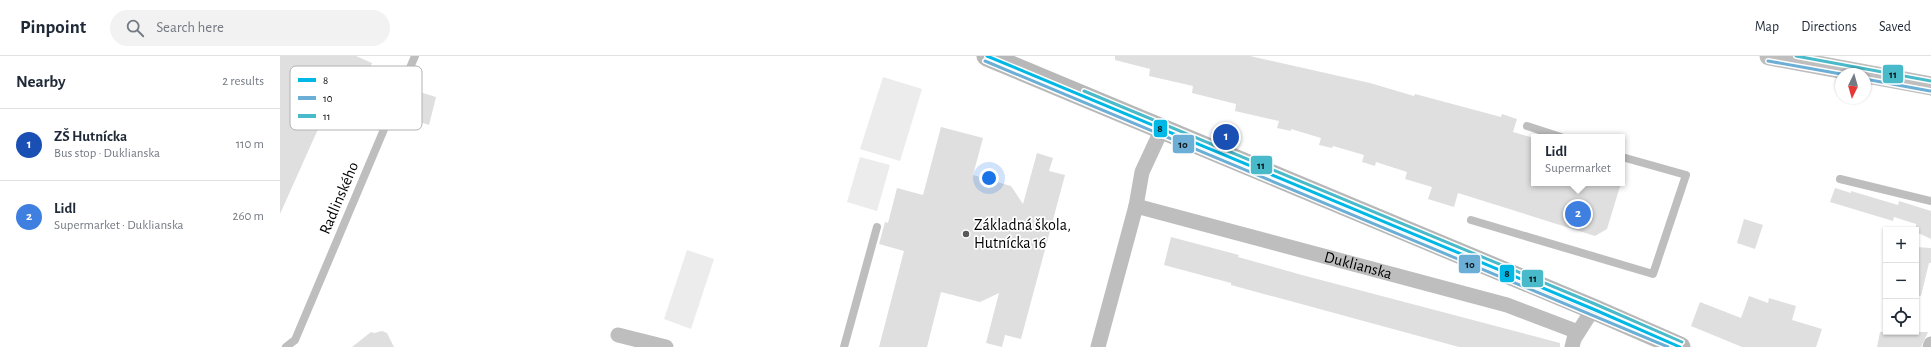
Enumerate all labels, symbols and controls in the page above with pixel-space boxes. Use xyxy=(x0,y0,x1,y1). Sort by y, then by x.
search box xyxy=(110,10,390,46)
icon: search xyxy=(124,17,146,39)
text: Pinpoint xyxy=(20,18,86,37)
text: Search here xyxy=(156,20,224,35)
text: Map xyxy=(1755,20,1779,34)
text: Directions xyxy=(1801,20,1857,34)
text: Saved xyxy=(1879,20,1911,34)
line badge: 11 xyxy=(1882,64,1904,84)
legend xyxy=(290,66,422,130)
north arrow xyxy=(1835,68,1871,104)
text: 11 xyxy=(1889,69,1897,80)
text: Nearby xyxy=(16,73,66,90)
text: 2 results xyxy=(222,75,264,88)
text: 8 xyxy=(323,75,328,86)
text: 10 xyxy=(323,93,333,104)
text: 11 xyxy=(323,111,331,122)
line badge: 8 xyxy=(1153,119,1168,138)
pin: 1 xyxy=(1213,122,1239,152)
text: 8 xyxy=(1157,123,1163,134)
text: ZŠ Hutnícka xyxy=(54,129,127,144)
line badge: 10 xyxy=(1172,134,1195,154)
popup xyxy=(1531,134,1625,186)
text: 1 xyxy=(27,138,31,151)
text: 110 m xyxy=(236,138,264,151)
text: 10 xyxy=(1178,139,1188,150)
text: Lidl xyxy=(1545,144,1567,159)
text: Bus stop · Duklianska xyxy=(54,147,160,160)
line badge: 11 xyxy=(1250,155,1273,175)
street label: Radlinského xyxy=(317,159,361,236)
text: 11 xyxy=(1257,160,1265,171)
text: Supermarket xyxy=(1545,162,1611,175)
your location xyxy=(979,168,999,188)
pin: 2 xyxy=(1565,199,1591,229)
text: Lidl xyxy=(54,201,76,216)
text: 2 xyxy=(26,210,32,223)
text: 260 m xyxy=(233,210,264,223)
place label: Základná škola, Hutnícka 16 xyxy=(974,217,1071,251)
text: Supermarket · Duklianska xyxy=(54,219,184,232)
map controls xyxy=(1883,227,1919,335)
button: + xyxy=(1883,227,1919,263)
marker: Základná škola, Hutnícka 16 xyxy=(961,229,971,239)
street label: Duklianska xyxy=(1323,249,1394,282)
line badge: 10 xyxy=(1458,254,1481,274)
text: 10 xyxy=(1465,259,1475,270)
button: − xyxy=(1883,263,1919,299)
line badge: 8 xyxy=(1499,264,1515,283)
text: 8 xyxy=(1504,268,1510,279)
line badge: 11 xyxy=(1521,269,1544,288)
text: 11 xyxy=(1529,273,1537,284)
button: locate xyxy=(1883,299,1919,335)

